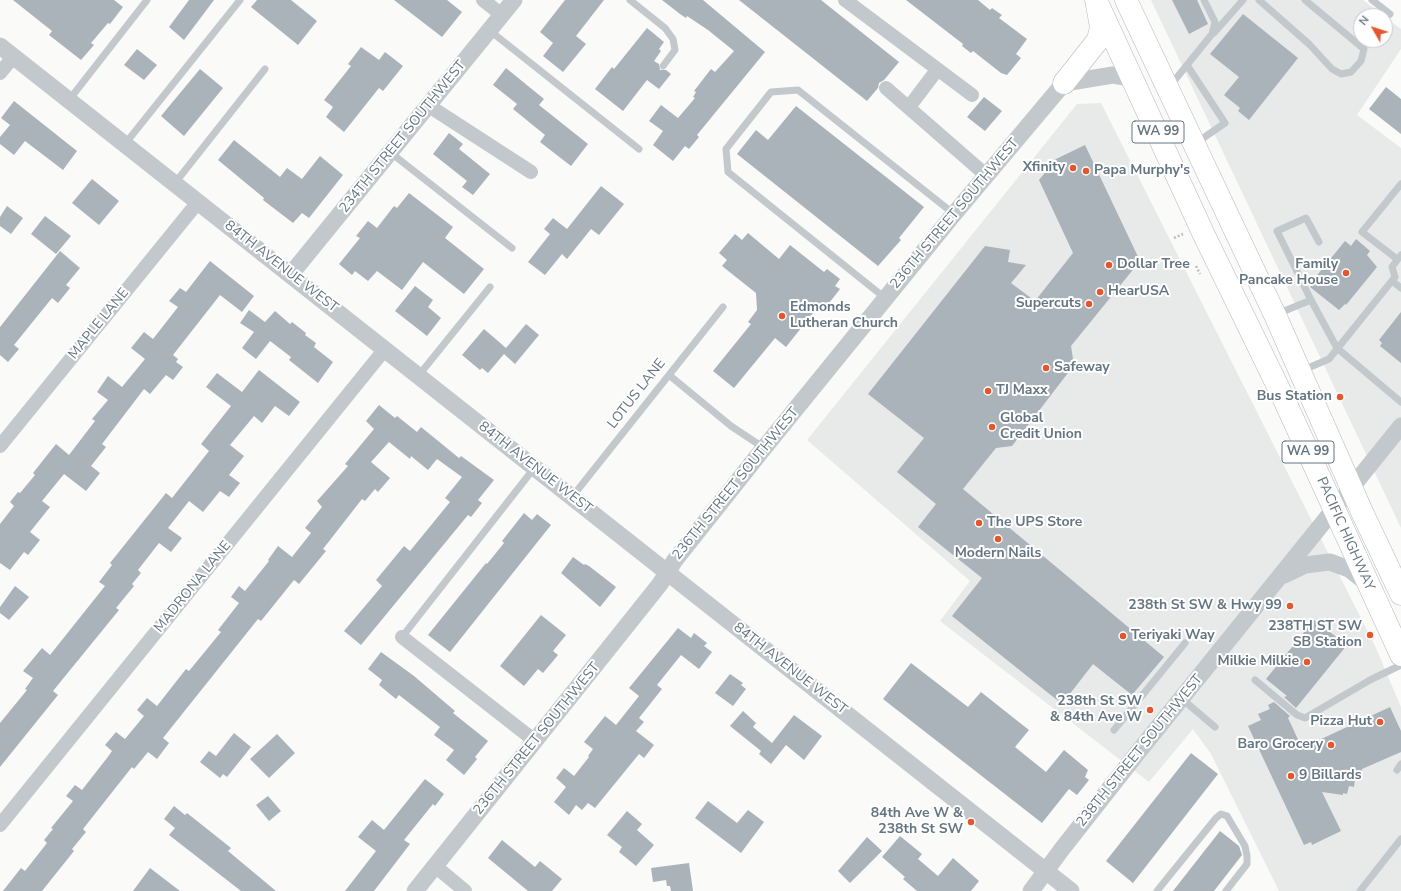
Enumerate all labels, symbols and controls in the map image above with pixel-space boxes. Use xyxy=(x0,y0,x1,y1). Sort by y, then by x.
north arrow xyxy=(1353,8,1393,48)
text: N xyxy=(1356,13,1372,29)
street label: 234TH STREET SOUTHWEST xyxy=(336,57,470,217)
road number: WA 99 xyxy=(1132,121,1184,143)
street label: 236TH STREET SOUTHWEST xyxy=(887,135,1023,293)
place label: Xfinity xyxy=(1023,160,1065,176)
marker: Xfinity xyxy=(1068,163,1078,173)
place label: Papa Murphy's xyxy=(1094,163,1190,179)
marker: Papa Murphy's xyxy=(1081,166,1091,176)
street label: 84TH AVENUE WEST xyxy=(221,217,341,317)
place label: Dollar Tree xyxy=(1117,257,1190,273)
place label: Family Pancake House xyxy=(1239,257,1338,290)
marker: Dollar Tree xyxy=(1104,260,1114,270)
marker: Family Pancake House xyxy=(1341,268,1351,278)
place label: HearUSA xyxy=(1108,284,1169,300)
street label: MAPLE LANE xyxy=(65,285,133,363)
marker: HearUSA xyxy=(1095,287,1105,297)
place label: Supercuts xyxy=(1016,296,1081,312)
marker: Supercuts xyxy=(1084,299,1094,309)
place label: Edmonds Lutheran Church xyxy=(790,300,898,332)
marker: Edmonds Lutheran Church xyxy=(777,311,787,321)
street label: LOTUS LANE xyxy=(604,356,670,432)
place label: Safeway xyxy=(1054,360,1110,376)
marker: Safeway xyxy=(1041,363,1051,373)
place label: TJ Maxx xyxy=(996,383,1048,399)
marker: TJ Maxx xyxy=(983,386,993,396)
place label: Bus Station xyxy=(1257,389,1332,405)
marker: Bus Station xyxy=(1335,392,1345,402)
street label: 236TH STREET SOUTHWEST xyxy=(669,404,803,564)
place label: Global Credit Union xyxy=(1000,411,1082,444)
street label: 84TH AVENUE WEST xyxy=(475,418,595,518)
marker: Global Credit Union xyxy=(987,422,997,432)
road number: WA 99 xyxy=(1282,441,1334,463)
street label: PACIFIC HIGHWAY xyxy=(1312,475,1378,593)
place label: The UPS Store xyxy=(987,515,1082,531)
marker: The UPS Store xyxy=(974,518,984,528)
marker: Modern Nails xyxy=(993,534,1003,544)
street label: MADRONA LANE xyxy=(151,538,235,636)
place label: Modern Nails xyxy=(955,546,1041,562)
place label: 238th St SW & Hwy 99 xyxy=(1128,598,1282,614)
marker: 238th St SW & Hwy 99 xyxy=(1285,601,1295,611)
street label: 84TH AVENUE WEST xyxy=(730,619,850,719)
place label: 238TH ST SW SB Station xyxy=(1268,619,1362,652)
place label: Teriyaki Way xyxy=(1131,628,1215,644)
marker: 238TH ST SW SB Station xyxy=(1365,630,1375,640)
marker: Teriyaki Way xyxy=(1118,631,1128,641)
place label: Milkie Milkie xyxy=(1218,654,1299,670)
marker: Milkie Milkie xyxy=(1302,657,1312,667)
street label: 236TH STREET SOUTHWEST xyxy=(470,659,604,819)
street label: 238TH STREET SOUTHWEST xyxy=(1073,671,1207,831)
place label: 238th St SW & 84th Ave W xyxy=(1050,694,1142,726)
marker: 238th St SW & 84th Ave W xyxy=(1145,705,1155,715)
place label: Pizza Hut xyxy=(1310,714,1372,730)
marker: Pizza Hut xyxy=(1375,717,1385,727)
place label: Baro Grocery xyxy=(1237,737,1323,753)
marker: Baro Grocery xyxy=(1326,740,1336,750)
place label: 9 Billards xyxy=(1299,768,1362,784)
marker: 9 Billards xyxy=(1286,771,1296,781)
place label: 84th Ave W & 238th St SW xyxy=(871,806,963,838)
marker: 84th Ave W & 238th St SW xyxy=(966,817,976,827)

